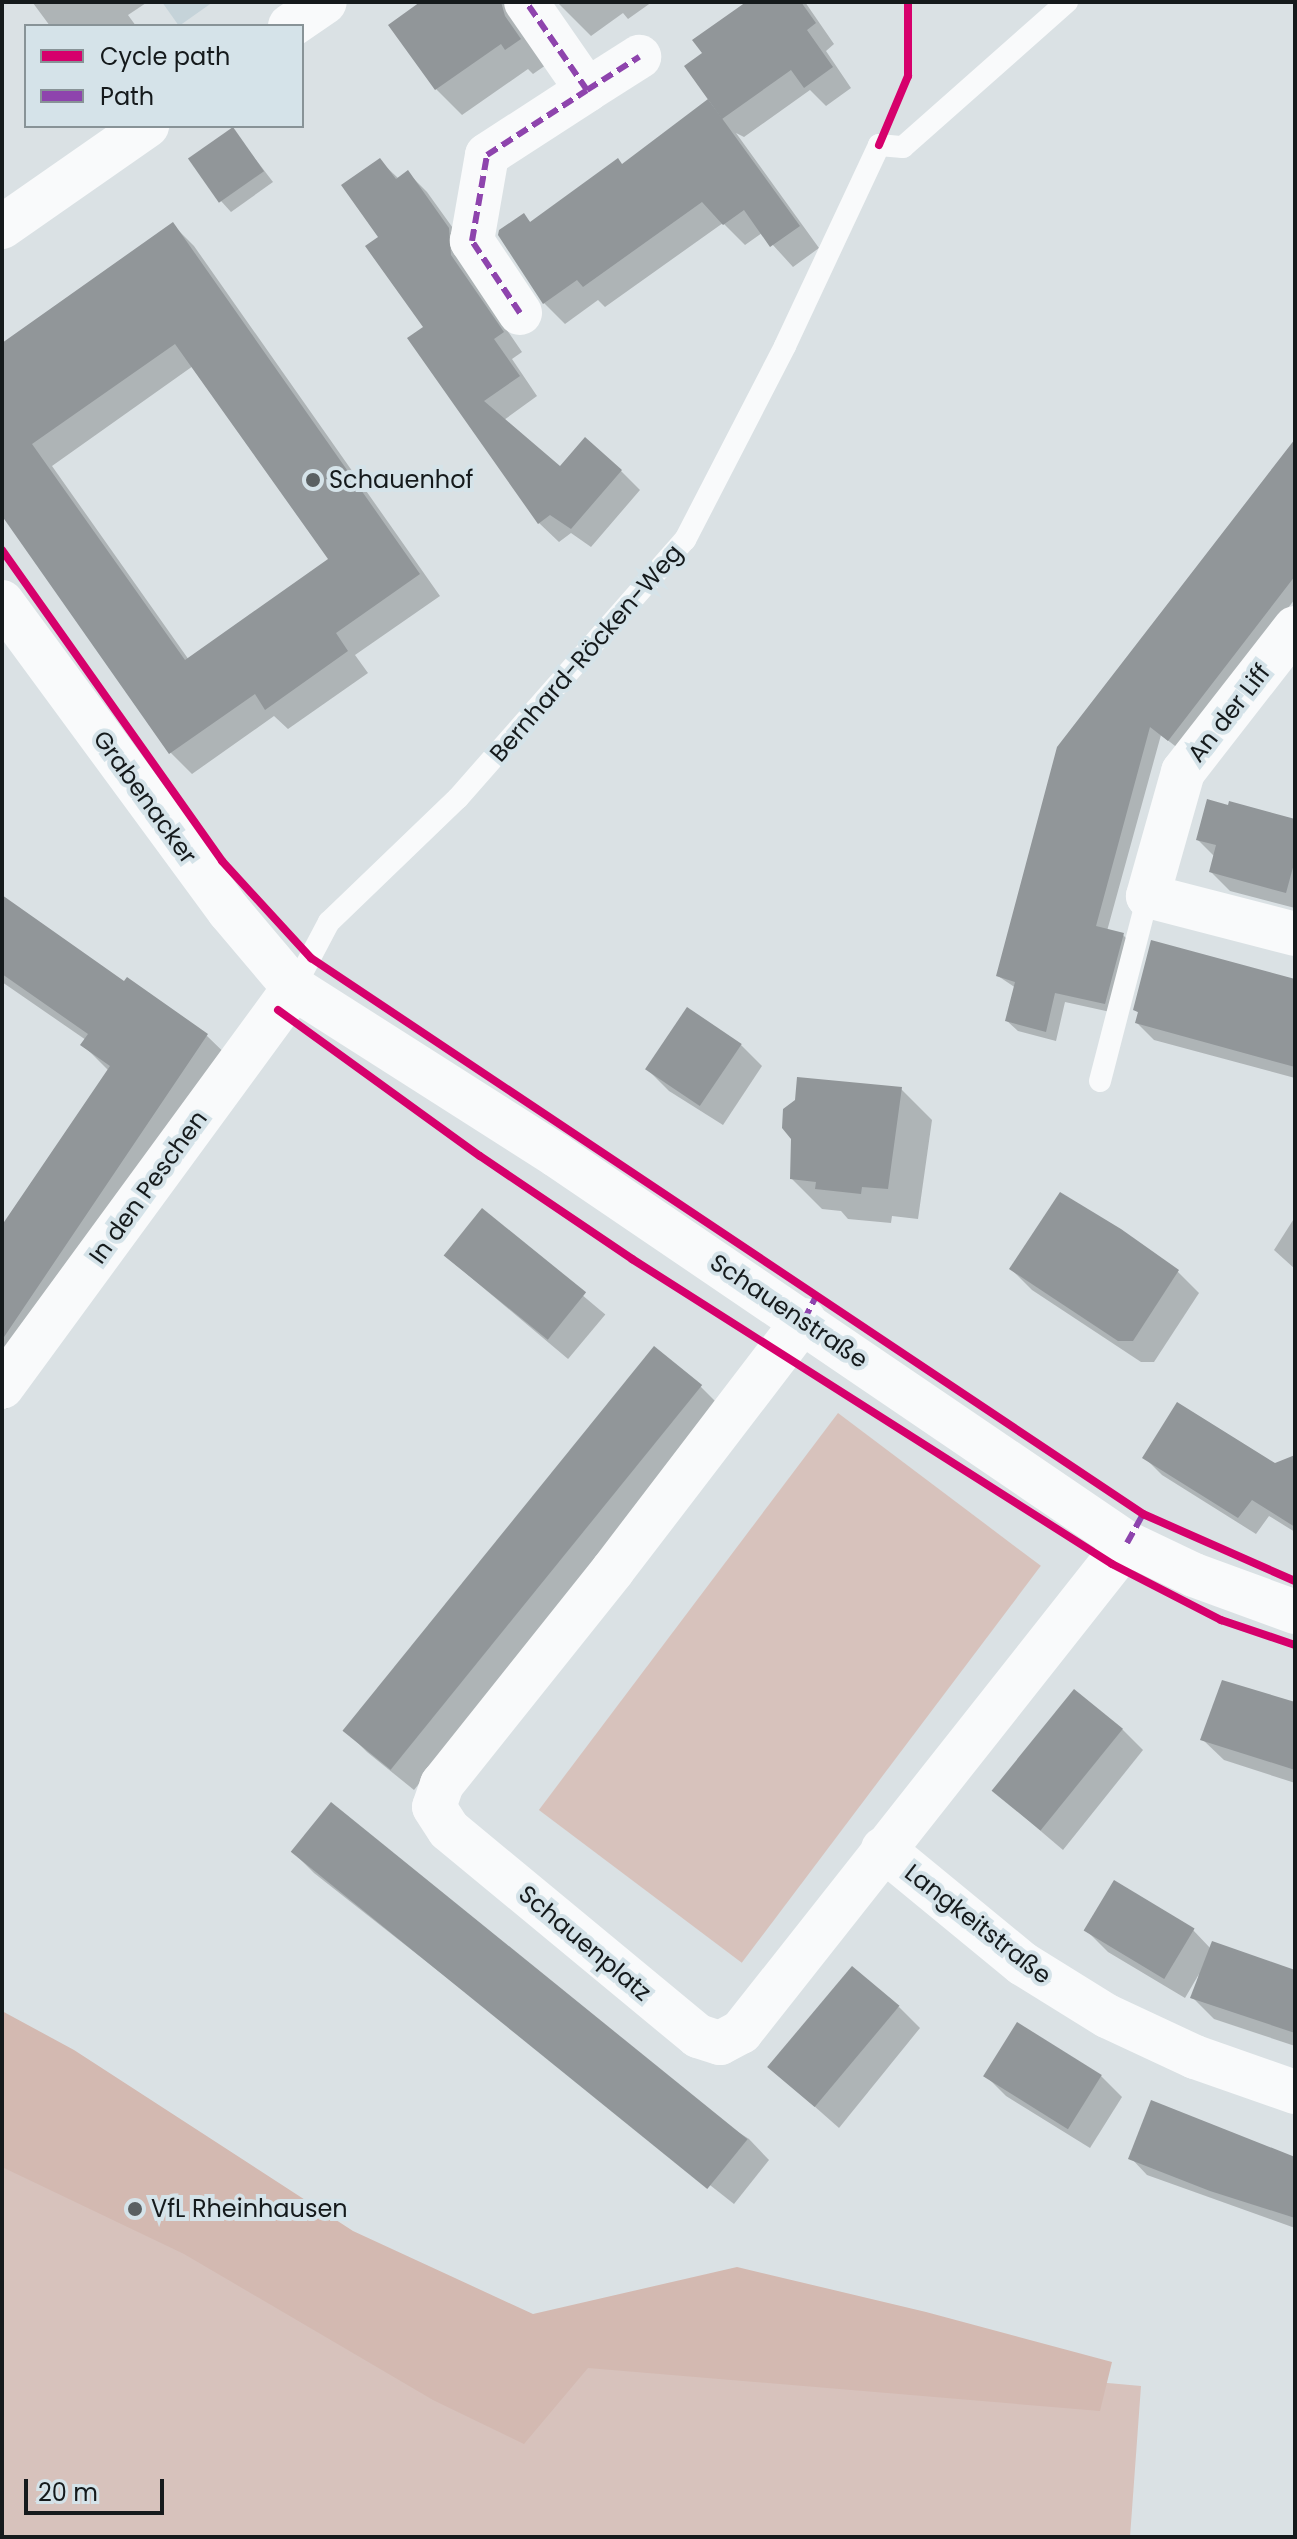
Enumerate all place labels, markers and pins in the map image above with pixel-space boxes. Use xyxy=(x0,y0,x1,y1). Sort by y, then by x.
place label: Schauenhof xyxy=(329,466,473,494)
marker: Schauenhof xyxy=(304,471,322,489)
place label: VfL Rheinhausen xyxy=(151,2195,348,2223)
marker: VfL Rheinhausen xyxy=(126,2200,144,2218)

